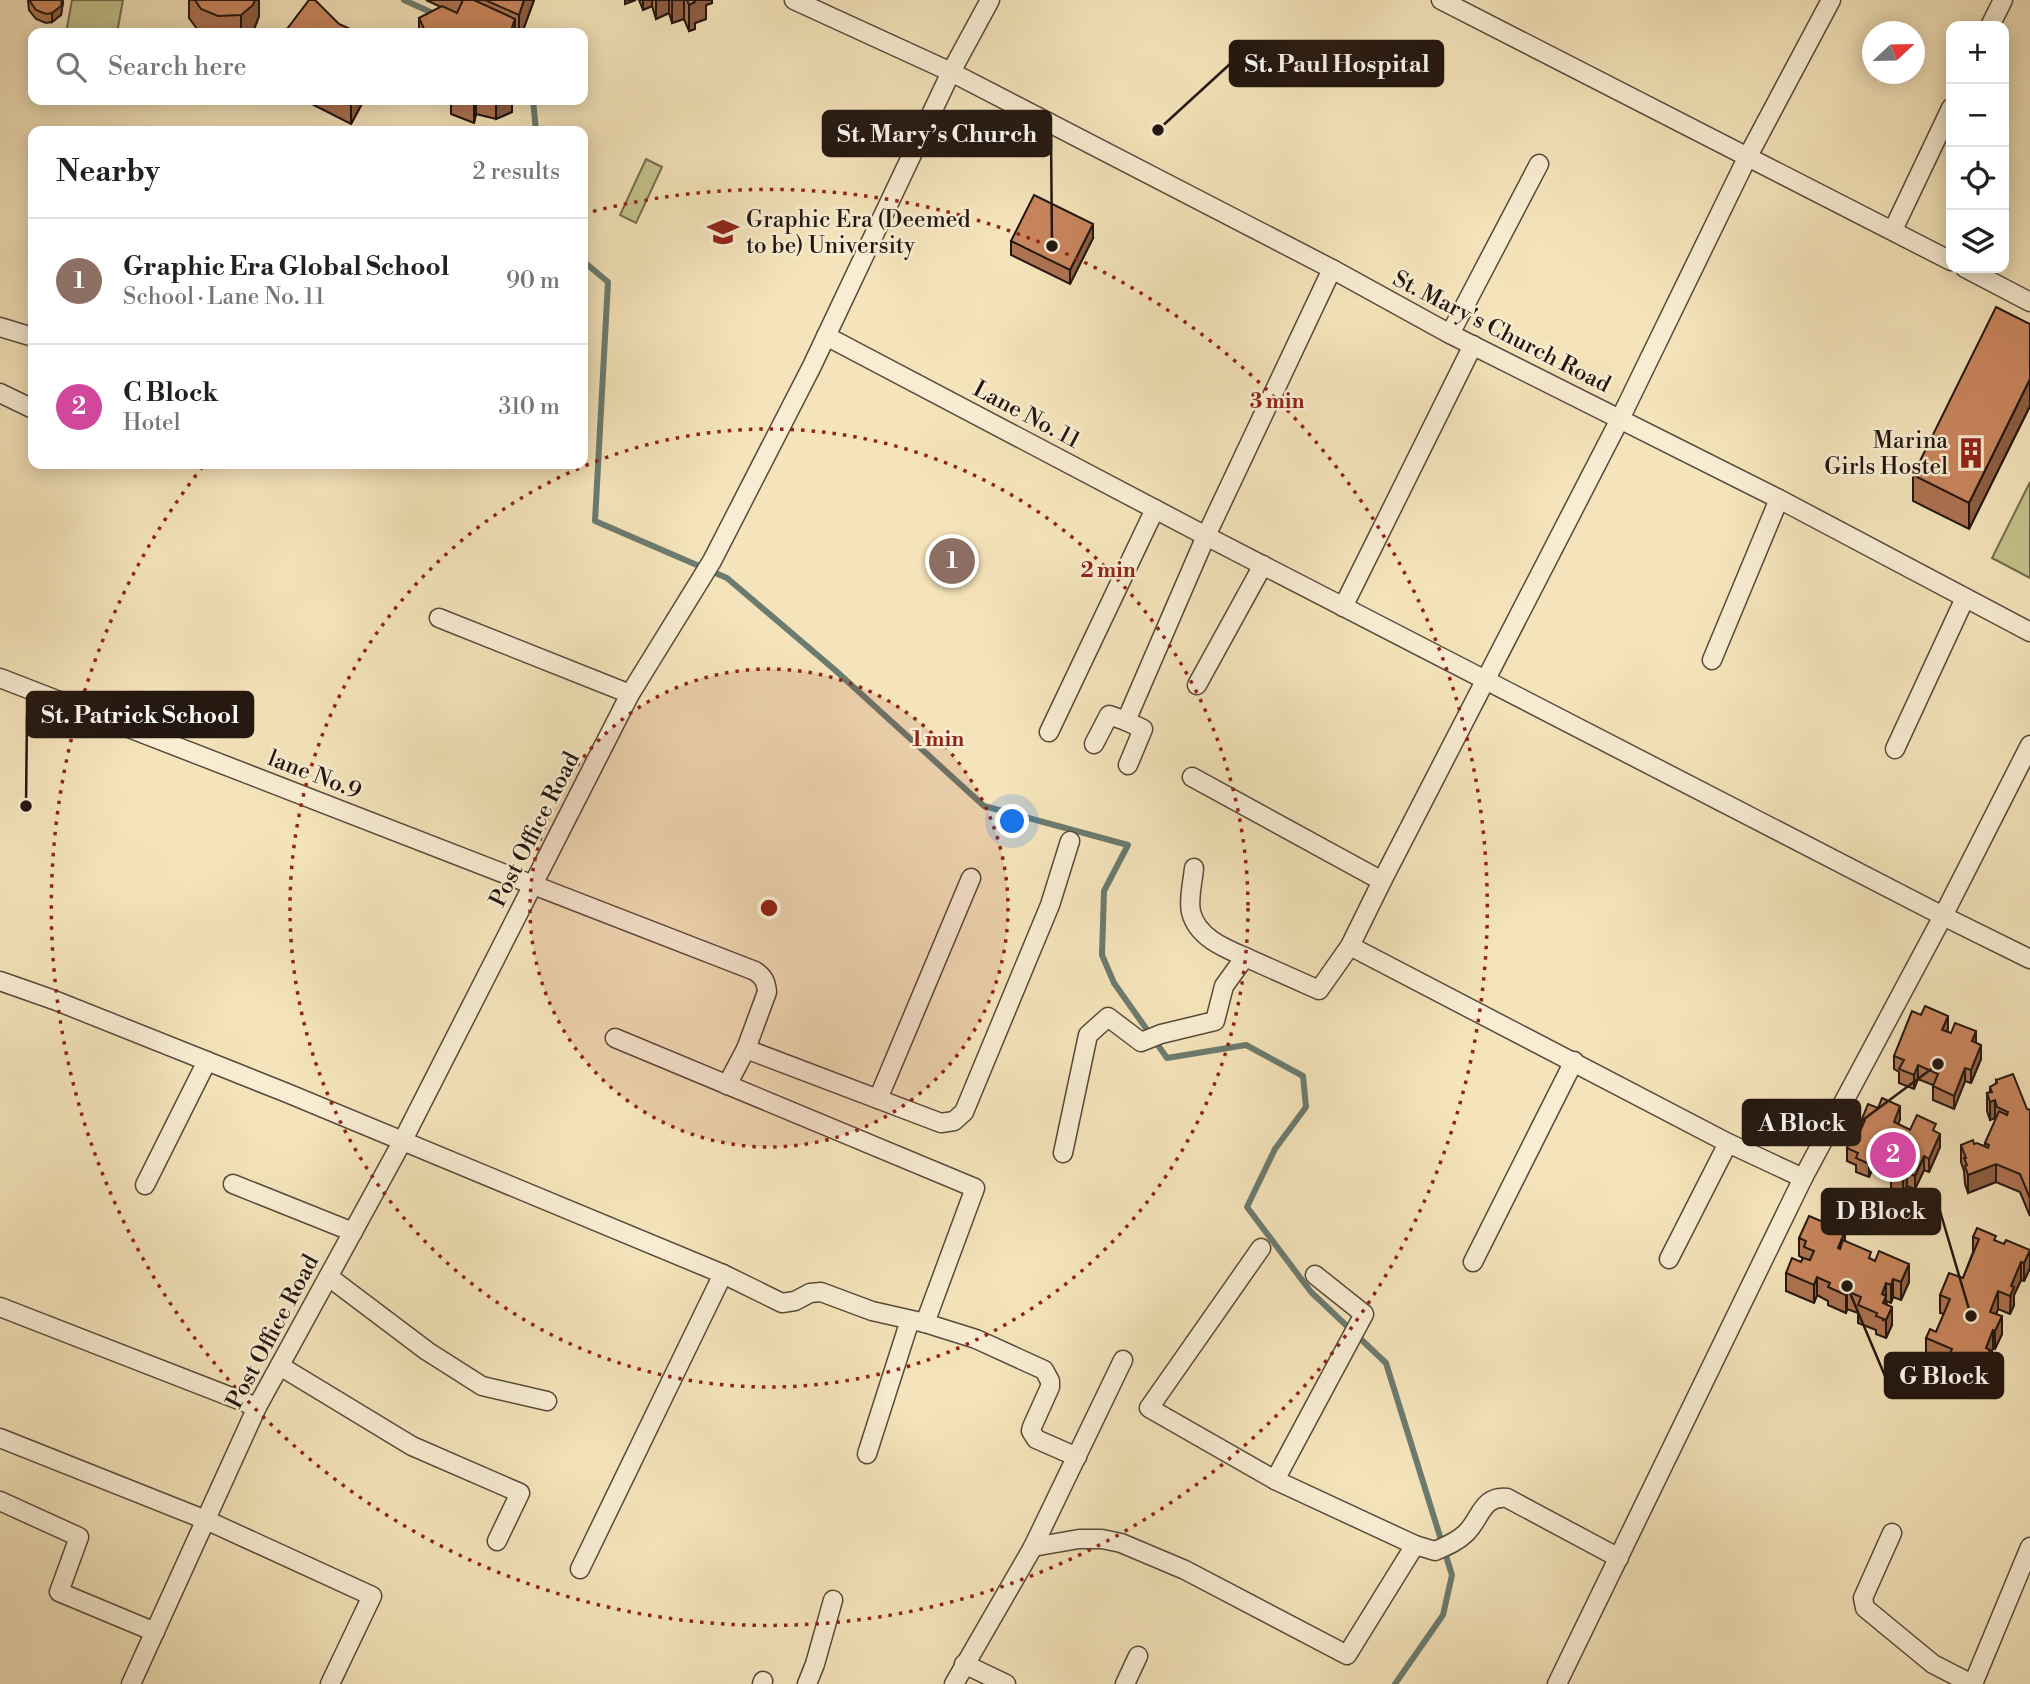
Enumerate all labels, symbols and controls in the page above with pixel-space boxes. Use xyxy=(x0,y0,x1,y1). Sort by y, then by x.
north arrow xyxy=(1862,21,1925,84)
map controls xyxy=(1946,21,2009,273)
button: + xyxy=(1946,21,2009,84)
search box xyxy=(28,28,588,105)
callout: St. Paul Hospital xyxy=(1230,41,1443,86)
icon: search xyxy=(52,48,90,86)
text: St. Paul Hospital xyxy=(1244,50,1430,80)
text: Search here xyxy=(108,51,247,83)
button: − xyxy=(1946,84,2009,147)
callout: St. Mary’s Church xyxy=(823,111,1051,156)
text: St. Mary’s Church xyxy=(837,120,1037,150)
button: locate xyxy=(1946,147,2009,210)
text: Nearby xyxy=(56,153,160,191)
text: 2 results xyxy=(473,158,560,186)
place label: Graphic Era (Deemed to be) University xyxy=(746,206,971,260)
button: layers xyxy=(1946,210,2009,273)
school or university icon: Graphic Era (Deemed to be) University xyxy=(706,215,740,249)
text: Graphic Era Global School xyxy=(123,251,449,283)
street label: St. Mary's Church Road xyxy=(1388,265,1615,399)
text: 1 xyxy=(73,267,85,295)
text: 90 m xyxy=(506,267,560,295)
text: School · Lane No. 11 xyxy=(123,283,325,311)
street label: Lane No. 11 xyxy=(968,375,1085,455)
text: C Block xyxy=(123,377,218,409)
text: 3 min xyxy=(1250,389,1304,415)
text: 2 xyxy=(72,393,86,421)
text: 310 m xyxy=(499,393,560,421)
text: Hotel xyxy=(123,409,181,437)
place label: Marina Girls Hostel xyxy=(1824,427,1948,481)
building icon: Marina Girls Hostel xyxy=(1954,436,1988,470)
pin: 1 xyxy=(929,535,975,587)
text: 2 min xyxy=(1080,558,1136,584)
callout: St. Patrick School xyxy=(27,692,253,737)
text: St. Patrick School xyxy=(41,701,239,731)
text: 1 min xyxy=(912,727,964,753)
street label: lane No.9 xyxy=(264,744,365,806)
street label: Post Office Road xyxy=(484,747,586,912)
your location xyxy=(995,804,1029,838)
centre of rings xyxy=(757,896,781,920)
callout: A Block xyxy=(1743,1100,1860,1145)
text: A Block xyxy=(1757,1109,1847,1139)
pin: 2 xyxy=(1870,1129,1916,1181)
callout: D Block xyxy=(1822,1189,1940,1234)
text: D Block xyxy=(1836,1197,1927,1227)
street label: Post Office Road xyxy=(221,1250,325,1413)
callout: G Block xyxy=(1885,1353,2003,1398)
text: G Block xyxy=(1899,1362,1990,1392)

